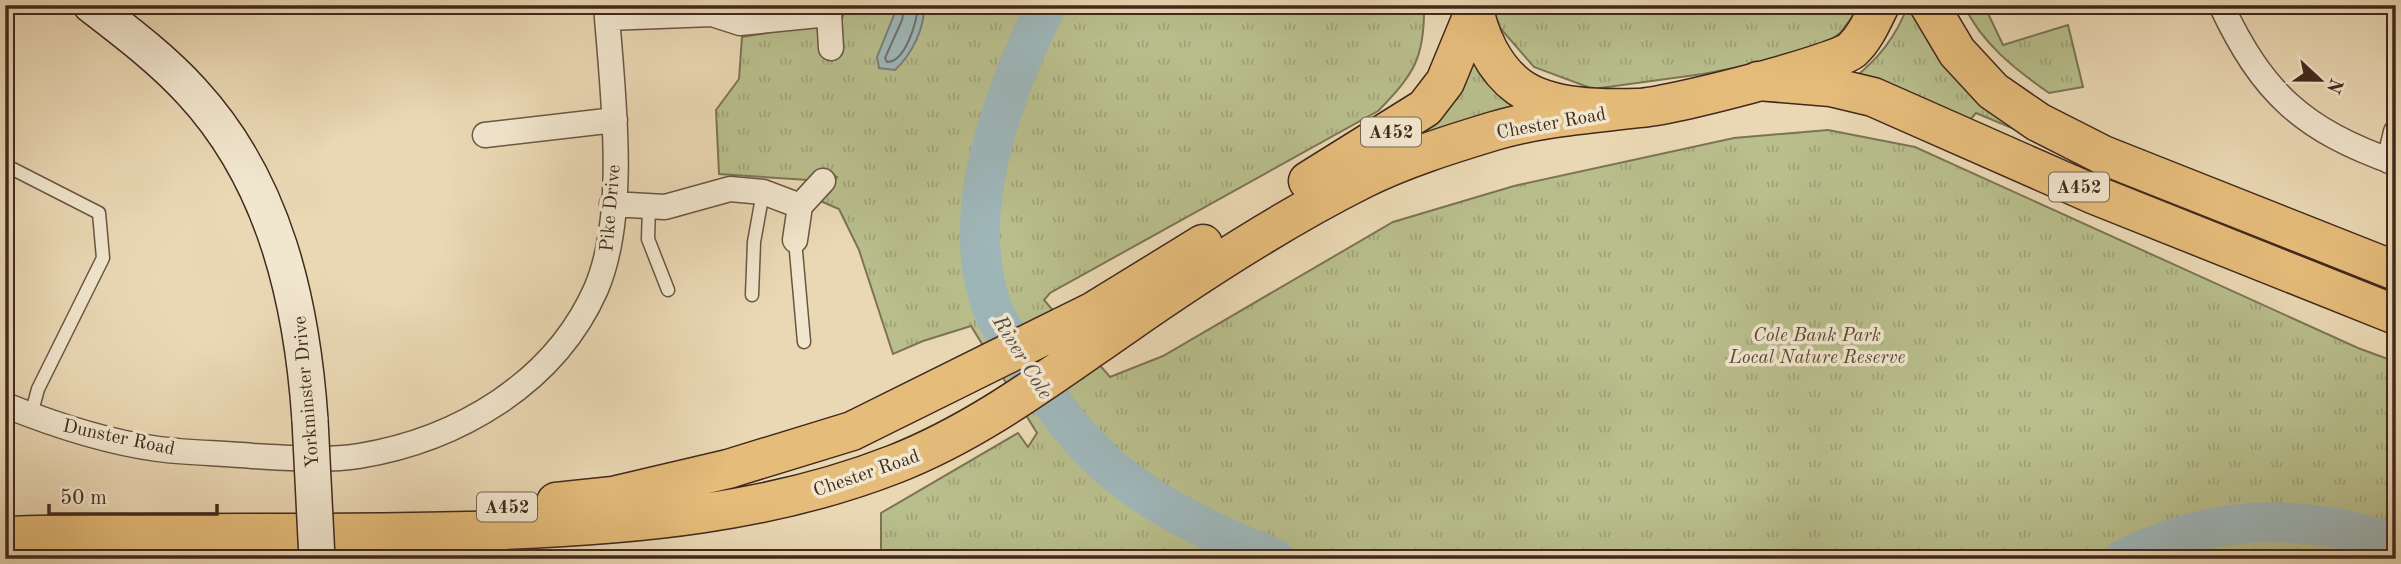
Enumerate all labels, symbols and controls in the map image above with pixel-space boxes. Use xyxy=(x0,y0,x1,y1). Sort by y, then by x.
north arrow xyxy=(2286,46,2356,116)
text: N xyxy=(2322,75,2345,96)
street label: Chester Road xyxy=(1495,105,1608,143)
road number: A452 xyxy=(1361,118,1421,146)
street label: Pike Drive xyxy=(598,164,625,253)
road number: A452 xyxy=(2049,172,2109,202)
water label: River Cole xyxy=(987,312,1056,403)
street label: Yorkminster Drive xyxy=(291,315,324,469)
park label: Cole Bank Park Local Nature Reserve xyxy=(1728,327,1905,368)
street label: Dunster Road xyxy=(61,417,176,460)
street label: Chester Road xyxy=(811,447,922,501)
scale bar xyxy=(49,473,217,517)
text: 50 m xyxy=(60,488,107,509)
road number: A452 xyxy=(477,492,537,522)

